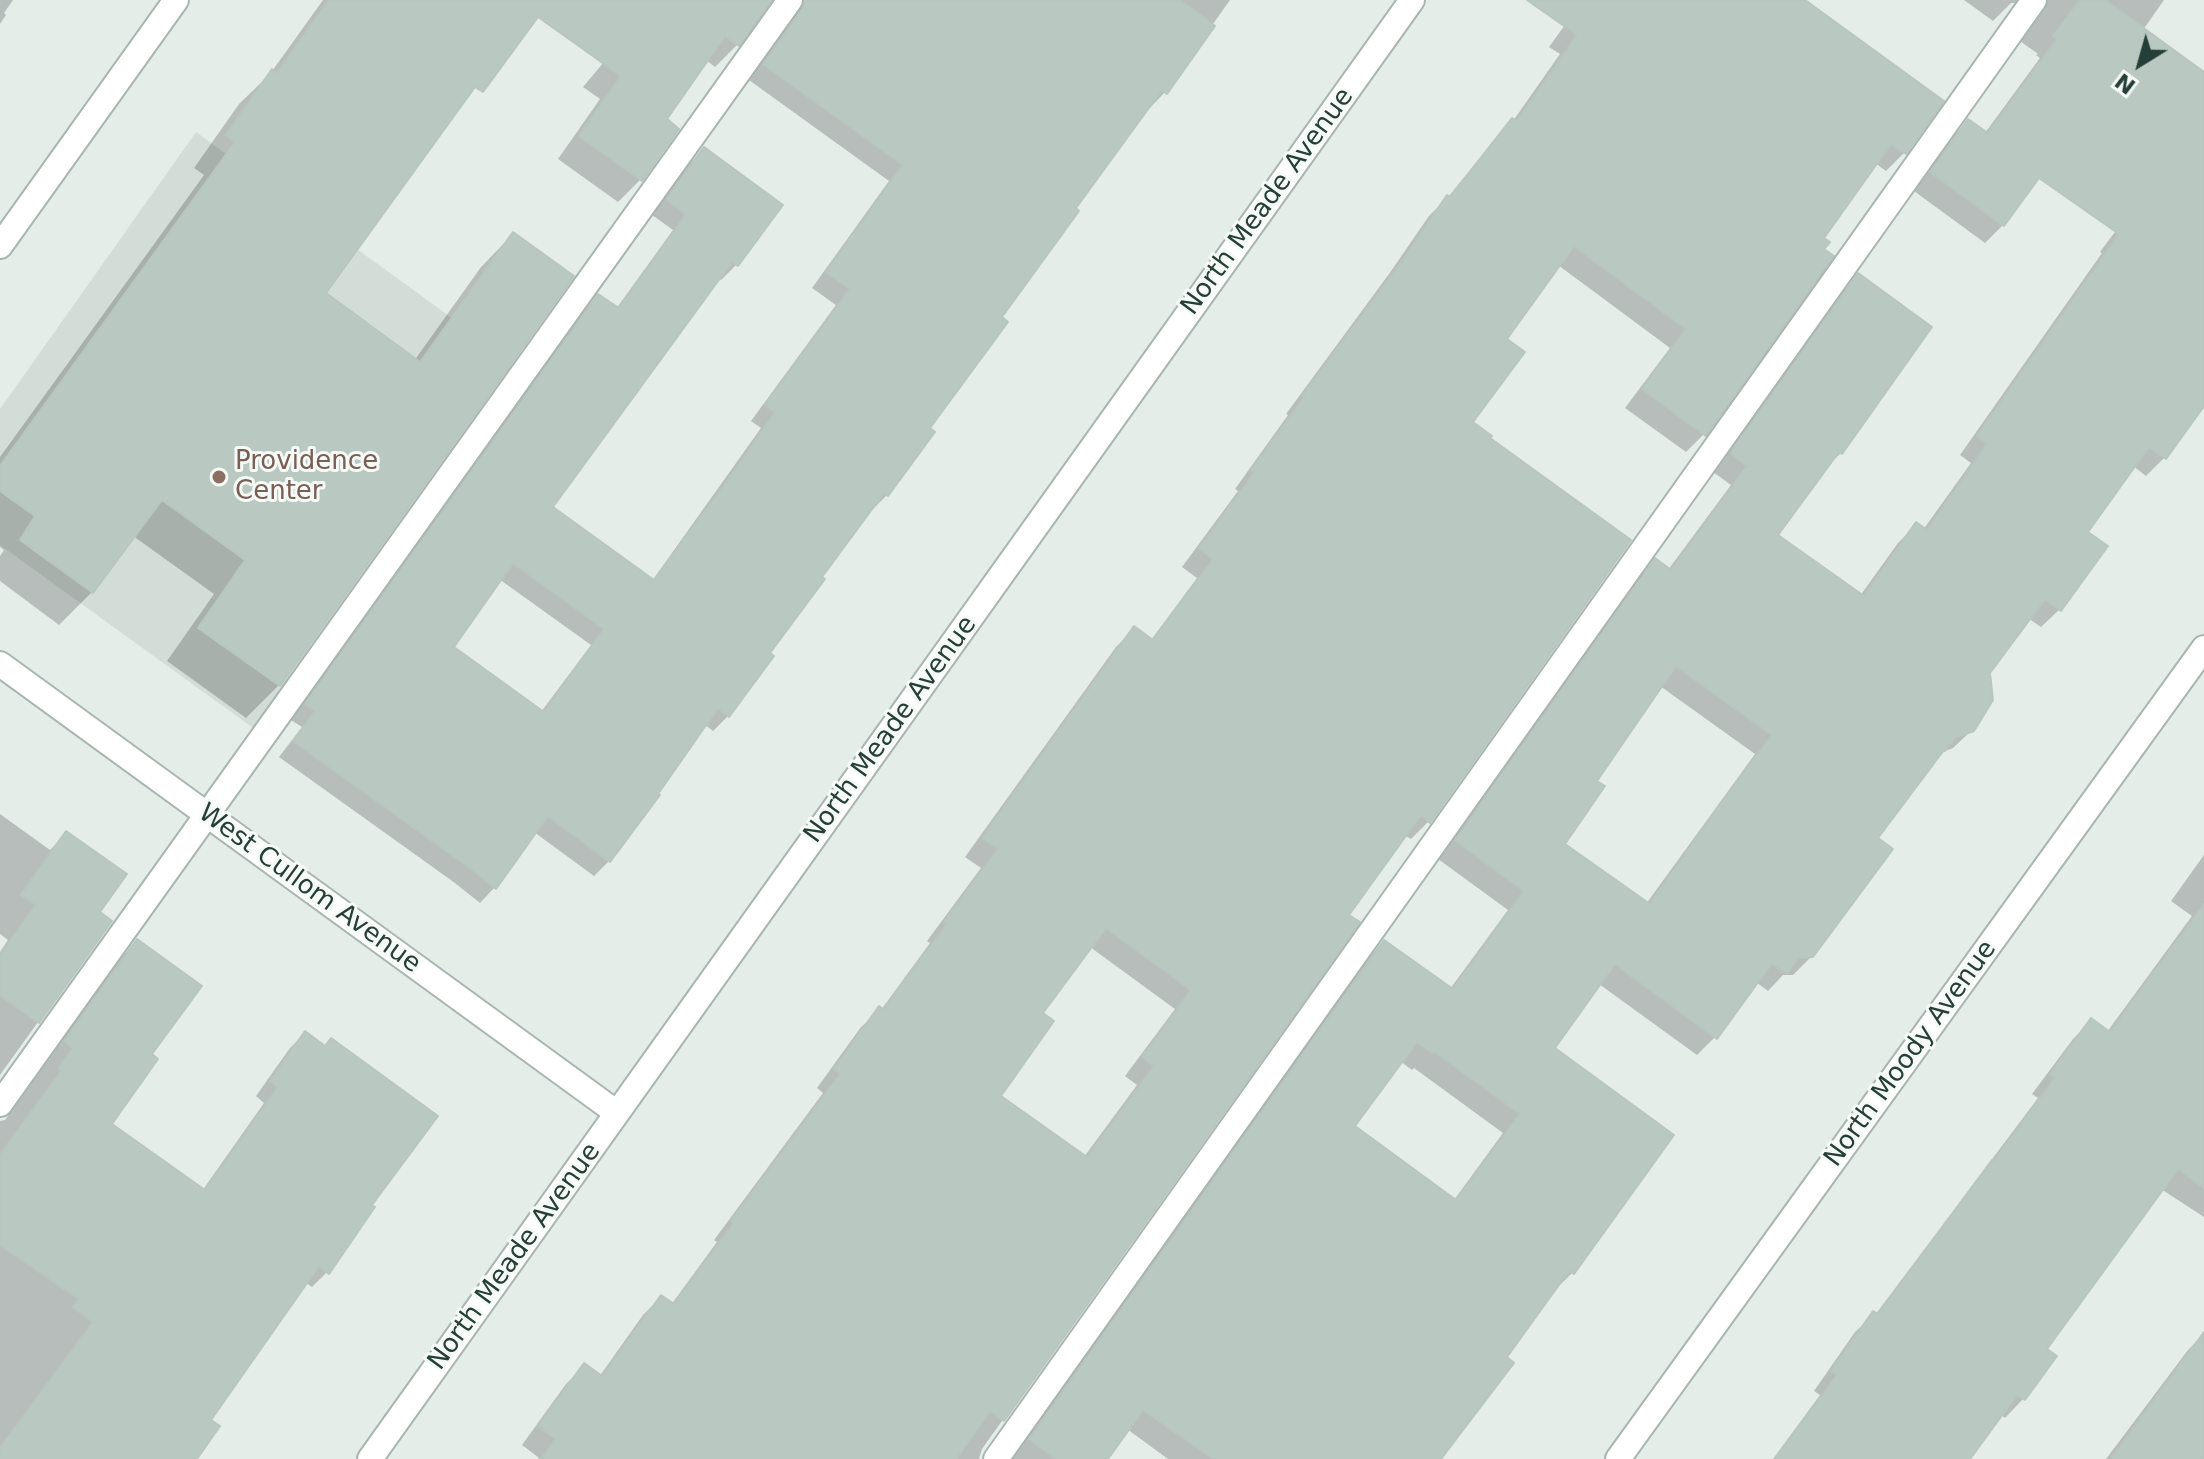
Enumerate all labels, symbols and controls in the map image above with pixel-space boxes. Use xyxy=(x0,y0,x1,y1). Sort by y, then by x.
north arrow xyxy=(2100,24,2180,104)
text: N xyxy=(2110,68,2140,99)
street label: North Meade Avenue xyxy=(1175,83,1361,321)
place label: Providence Center xyxy=(235,446,378,508)
marker: Providence Center xyxy=(210,468,228,486)
street label: North Meade Avenue xyxy=(798,611,984,849)
street label: West Cullom Avenue xyxy=(192,798,426,980)
street label: North Moody Avenue xyxy=(1818,935,2004,1173)
street label: North Meade Avenue xyxy=(422,1138,608,1376)

